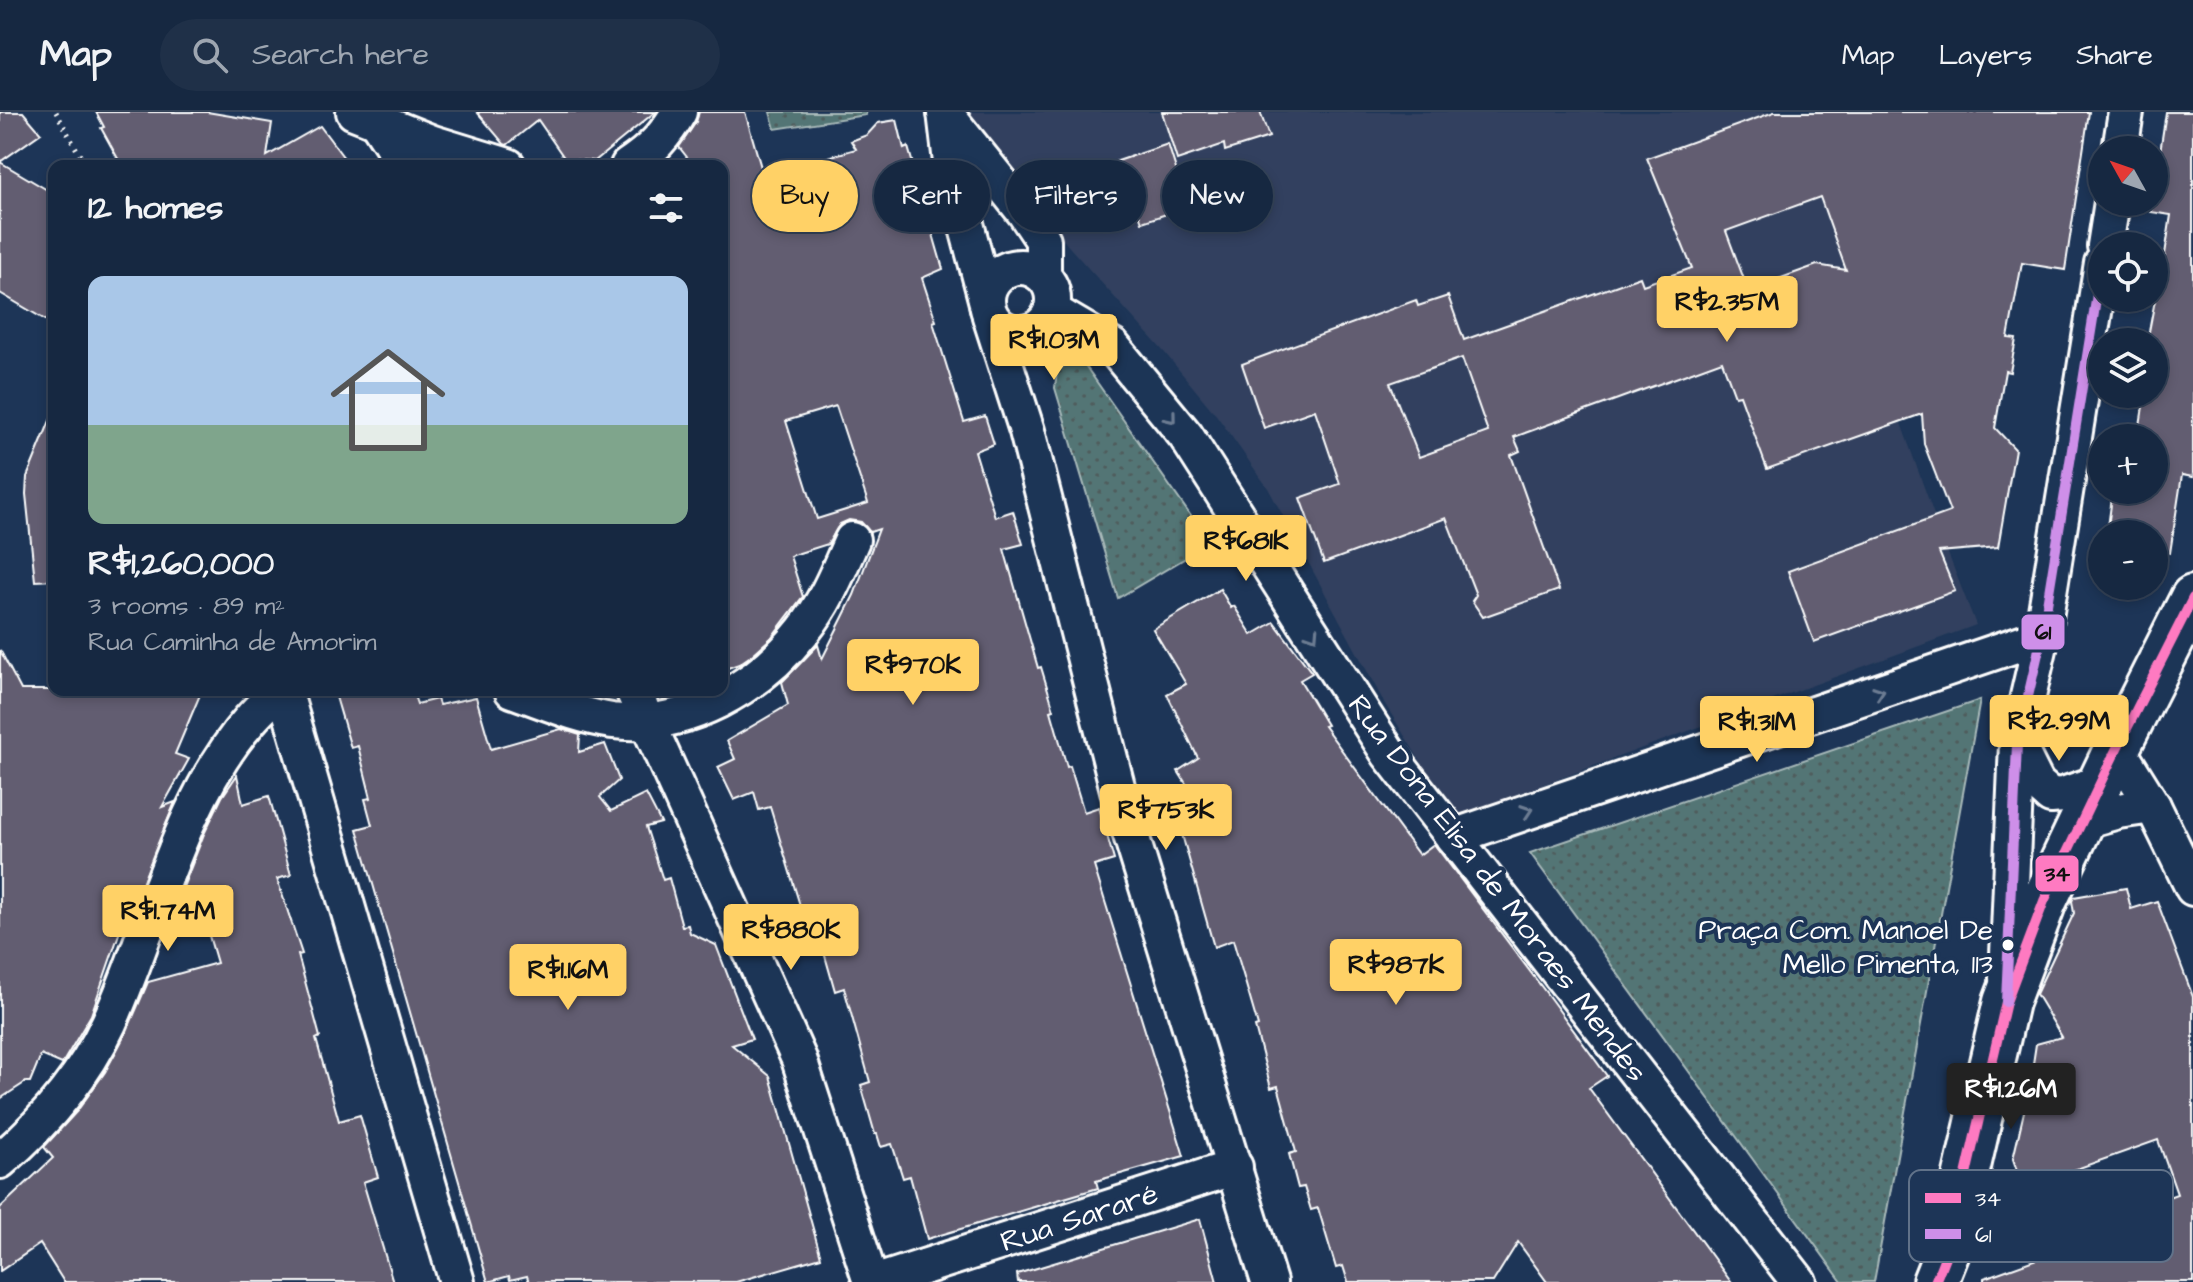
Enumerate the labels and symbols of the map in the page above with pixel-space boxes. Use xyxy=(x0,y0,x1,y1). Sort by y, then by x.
north arrow xyxy=(2088,136,2168,216)
pin: R$2.35M xyxy=(1653,276,1801,344)
pin: R$1.03M xyxy=(980,314,1128,382)
one-way arrow xyxy=(1161,408,1176,423)
pin: R$681K xyxy=(1181,515,1311,583)
line badge: 61 xyxy=(2020,613,2066,651)
text: 61 xyxy=(2035,617,2051,648)
one-way arrow xyxy=(1303,626,1318,641)
pin: R$970K xyxy=(848,639,978,707)
one-way arrow xyxy=(1871,685,1885,701)
street label: Rua Dona Elisa de Moraes Mendes xyxy=(1337,686,1657,1091)
pin: R$2.99M xyxy=(1985,695,2133,763)
pin: R$1.31M xyxy=(1683,696,1831,764)
pin: R$753K xyxy=(1101,784,1231,852)
one-way arrow xyxy=(1519,805,1533,821)
line badge: 34 xyxy=(2034,854,2080,893)
text: 34 xyxy=(2043,859,2071,890)
pin: R$1.74M xyxy=(94,885,242,953)
pin: R$880K xyxy=(726,904,856,972)
place label: Praça Com. Manoel De Mello Pimenta, 113 xyxy=(1699,911,1993,984)
marker: Praça Com. Manoel De Mello Pimenta, 113 xyxy=(2000,937,2016,953)
pin: R$987K xyxy=(1331,939,1461,1007)
pin: R$1.16M xyxy=(494,944,642,1012)
pin: R$1.26M xyxy=(1937,1063,2085,1131)
legend xyxy=(1909,1170,2173,1262)
street label: Rua Sararé xyxy=(995,1173,1163,1263)
text: 34 xyxy=(1975,1184,2001,1215)
text: 61 xyxy=(1975,1220,1992,1251)

